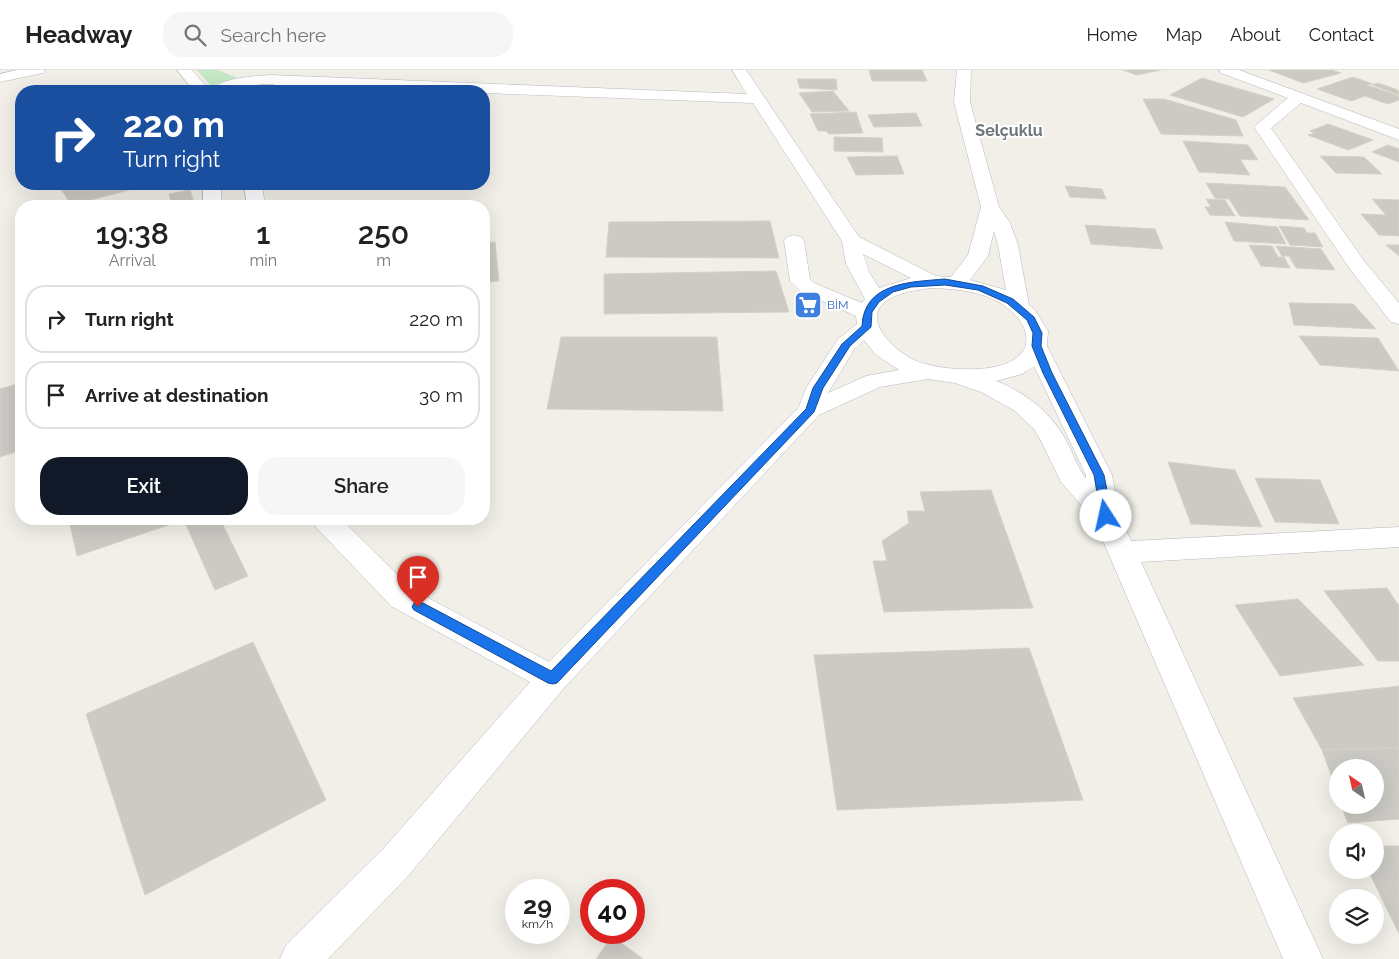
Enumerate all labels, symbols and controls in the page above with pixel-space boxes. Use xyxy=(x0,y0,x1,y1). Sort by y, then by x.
search box xyxy=(163,12,513,57)
text: Headway xyxy=(25,20,133,49)
icon: search xyxy=(181,21,209,49)
text: Search here xyxy=(221,24,326,46)
text: Home xyxy=(1086,24,1137,45)
text: Map xyxy=(1165,24,1202,45)
text: About xyxy=(1230,24,1281,45)
text: Contact xyxy=(1309,24,1374,45)
text: 220 m xyxy=(123,104,225,145)
icon: right xyxy=(40,105,105,170)
district label: Selçuklu xyxy=(975,121,1043,140)
text: Turn right xyxy=(123,146,220,172)
text: 19:38 xyxy=(96,216,169,251)
text: 1 xyxy=(256,216,270,251)
text: 250 xyxy=(358,216,409,251)
text: Arrival xyxy=(109,251,156,270)
text: min xyxy=(250,251,277,270)
text: m xyxy=(376,251,391,270)
supermarket icon: BİM xyxy=(793,290,823,320)
place label: BİM xyxy=(827,298,849,312)
icon: right xyxy=(42,305,70,333)
text: Turn right xyxy=(85,308,174,330)
text: 220 m xyxy=(409,308,463,330)
icon: arrive xyxy=(42,381,70,409)
text: Arrive at destination xyxy=(85,384,269,406)
text: 30 m xyxy=(419,384,463,406)
button: Exit xyxy=(40,457,248,515)
button: Share xyxy=(258,457,465,515)
position arrow xyxy=(1079,489,1131,541)
pin xyxy=(397,556,439,607)
icon: arrive xyxy=(404,563,432,591)
north arrow xyxy=(1329,759,1384,814)
map controls xyxy=(1329,759,1384,944)
button: sound xyxy=(1329,824,1384,879)
speed limit sign: 40 xyxy=(580,879,645,944)
button: layers xyxy=(1329,889,1384,944)
text: 29 xyxy=(523,890,552,920)
text: km/h xyxy=(522,917,553,931)

